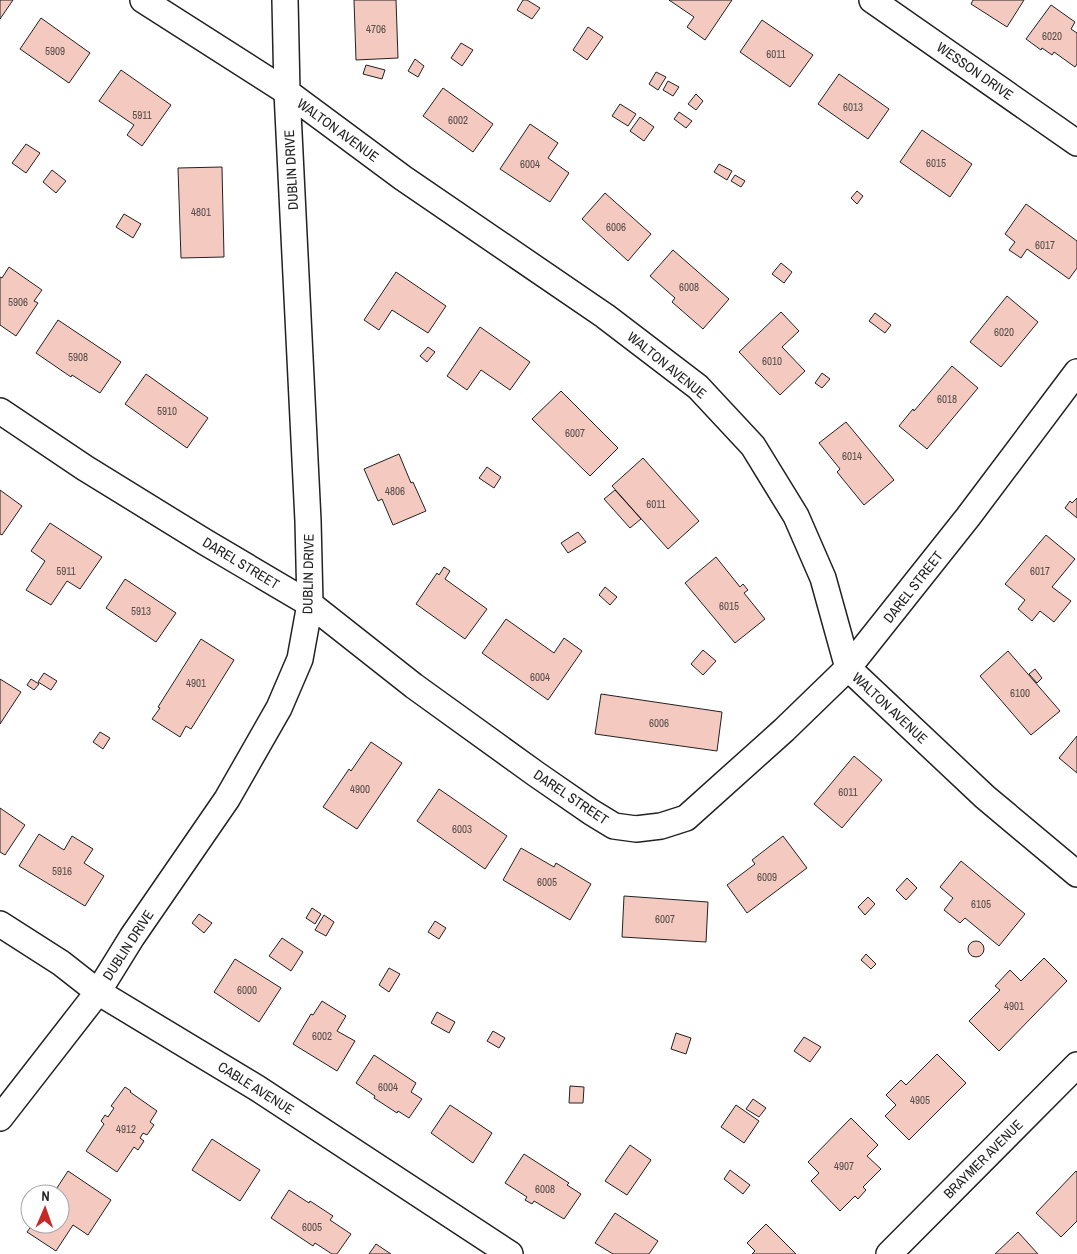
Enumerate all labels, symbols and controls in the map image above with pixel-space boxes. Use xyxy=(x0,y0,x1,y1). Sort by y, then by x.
house number: 4706 xyxy=(366,22,386,36)
house number: 6020 xyxy=(1042,29,1062,43)
street label: WESSON DRIVE xyxy=(933,38,1017,104)
house number: 5909 xyxy=(45,44,65,58)
house number: 6011 xyxy=(766,47,786,61)
street label: WALTON AVENUE xyxy=(294,94,382,166)
house number: 6013 xyxy=(843,100,863,114)
house number: 5911 xyxy=(132,108,152,122)
house number: 6002 xyxy=(448,113,468,127)
street label: DUBLIN DRIVE xyxy=(280,129,302,211)
house number: 6015 xyxy=(926,156,946,170)
house number: 6004 xyxy=(520,157,540,171)
house number: 4801 xyxy=(191,205,211,219)
house number: 6006 xyxy=(606,220,626,234)
house number: 6017 xyxy=(1035,238,1055,252)
house number: 6008 xyxy=(679,280,699,294)
house number: 5906 xyxy=(8,295,28,309)
house number: 6020 xyxy=(994,325,1014,339)
street label: WALTON AVENUE xyxy=(624,328,710,402)
house number: 5908 xyxy=(68,350,88,364)
house number: 6010 xyxy=(762,354,782,368)
house number: 6018 xyxy=(937,392,957,406)
house number: 5910 xyxy=(157,404,177,418)
house number: 6007 xyxy=(565,426,585,440)
house number: 6014 xyxy=(842,449,862,463)
house number: 4806 xyxy=(385,484,405,498)
house number: 6011 xyxy=(646,497,666,511)
street label: DAREL STREET xyxy=(199,533,283,593)
street label: DUBLIN DRIVE xyxy=(298,534,318,614)
street label: DAREL STREET xyxy=(879,547,947,627)
house number: 5911 xyxy=(56,564,76,578)
house number: 6017 xyxy=(1030,564,1050,578)
house number: 6015 xyxy=(719,599,739,613)
house number: 5913 xyxy=(131,604,151,618)
street label: WALTON AVENUE xyxy=(849,668,931,748)
house number: 6004 xyxy=(530,670,550,684)
house number: 4901 xyxy=(186,676,206,690)
house number: 6100 xyxy=(1010,686,1030,700)
house number: 6006 xyxy=(649,716,669,730)
street label: DAREL STREET xyxy=(530,765,612,829)
house number: 4900 xyxy=(350,782,370,796)
house number: 6011 xyxy=(838,785,858,799)
house number: 6003 xyxy=(452,822,472,836)
house number: 5916 xyxy=(52,864,72,878)
house number: 6009 xyxy=(757,870,777,884)
house number: 6005 xyxy=(537,875,557,889)
house number: 6105 xyxy=(971,897,991,911)
street label: DUBLIN DRIVE xyxy=(99,906,157,984)
house number: 6007 xyxy=(655,912,675,926)
house number: 6000 xyxy=(237,983,257,997)
house number: 4901 xyxy=(1004,999,1024,1013)
house number: 6002 xyxy=(312,1029,332,1043)
street label: CABLE AVENUE xyxy=(215,1057,297,1119)
house number: 6004 xyxy=(378,1080,398,1094)
house number: 4905 xyxy=(910,1093,930,1107)
street label: BRAYMER AVENUE xyxy=(940,1116,1026,1202)
house number: 4912 xyxy=(116,1122,136,1136)
house number: 4907 xyxy=(834,1159,854,1173)
house number: 6008 xyxy=(535,1182,555,1196)
north arrow xyxy=(20,1184,70,1234)
text: N xyxy=(41,1187,50,1205)
house number: 6005 xyxy=(302,1220,322,1234)

